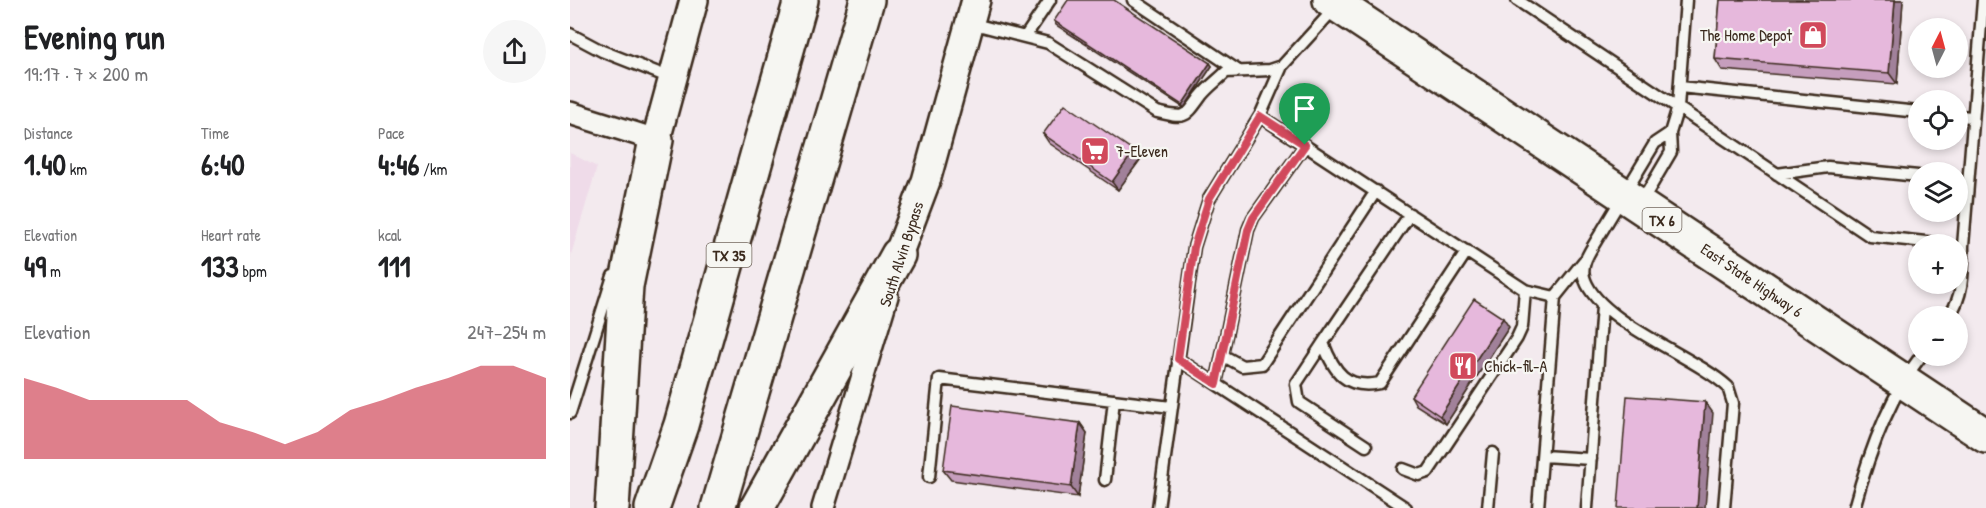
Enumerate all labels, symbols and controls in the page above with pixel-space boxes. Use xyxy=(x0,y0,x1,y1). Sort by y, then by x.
text: Evening run xyxy=(24,15,165,59)
north arrow xyxy=(1908,18,1968,78)
map controls xyxy=(1908,18,1968,366)
shop icon: The Home Depot xyxy=(1797,19,1829,51)
button: share xyxy=(483,20,546,83)
place label: The Home Depot xyxy=(1700,24,1792,46)
text: 19:17 · 7 × 200 m xyxy=(24,60,148,87)
pin xyxy=(1279,83,1330,145)
button: locate xyxy=(1908,90,1968,150)
icon: arrive xyxy=(1288,92,1321,125)
text: Distance xyxy=(24,122,73,144)
text: Time xyxy=(201,122,229,144)
text: Pace xyxy=(378,122,405,144)
supermarket icon: 7-Eleven xyxy=(1079,135,1111,167)
place label: 7-Eleven xyxy=(1116,140,1168,162)
text: 1.40 xyxy=(24,144,66,184)
text: 6:40 xyxy=(201,144,245,184)
text: 4:46 xyxy=(378,144,419,184)
text: km xyxy=(66,158,87,180)
text: /km xyxy=(419,158,447,180)
button: layers xyxy=(1908,162,1968,222)
street label: South Alvin Bypass xyxy=(874,199,928,309)
road number: TX 6 xyxy=(1642,208,1682,232)
text: Elevation xyxy=(24,224,77,246)
text: Heart rate xyxy=(201,224,261,246)
text: kcal xyxy=(378,224,401,246)
button: + xyxy=(1908,234,1968,294)
street label: East State Highway 6 xyxy=(1697,238,1807,322)
road number: TX 35 xyxy=(706,243,752,267)
text: 49 xyxy=(24,246,46,286)
text: 133 xyxy=(201,246,239,286)
text: 111 xyxy=(378,246,411,286)
text: m xyxy=(46,260,61,282)
text: bpm xyxy=(239,260,267,282)
button: − xyxy=(1908,306,1968,366)
text: Elevation xyxy=(24,318,90,345)
text: 247–254 m xyxy=(467,318,546,345)
restaurant icon: Chick-fil-A xyxy=(1447,350,1479,382)
place label: Chick-fil-A xyxy=(1484,355,1548,377)

